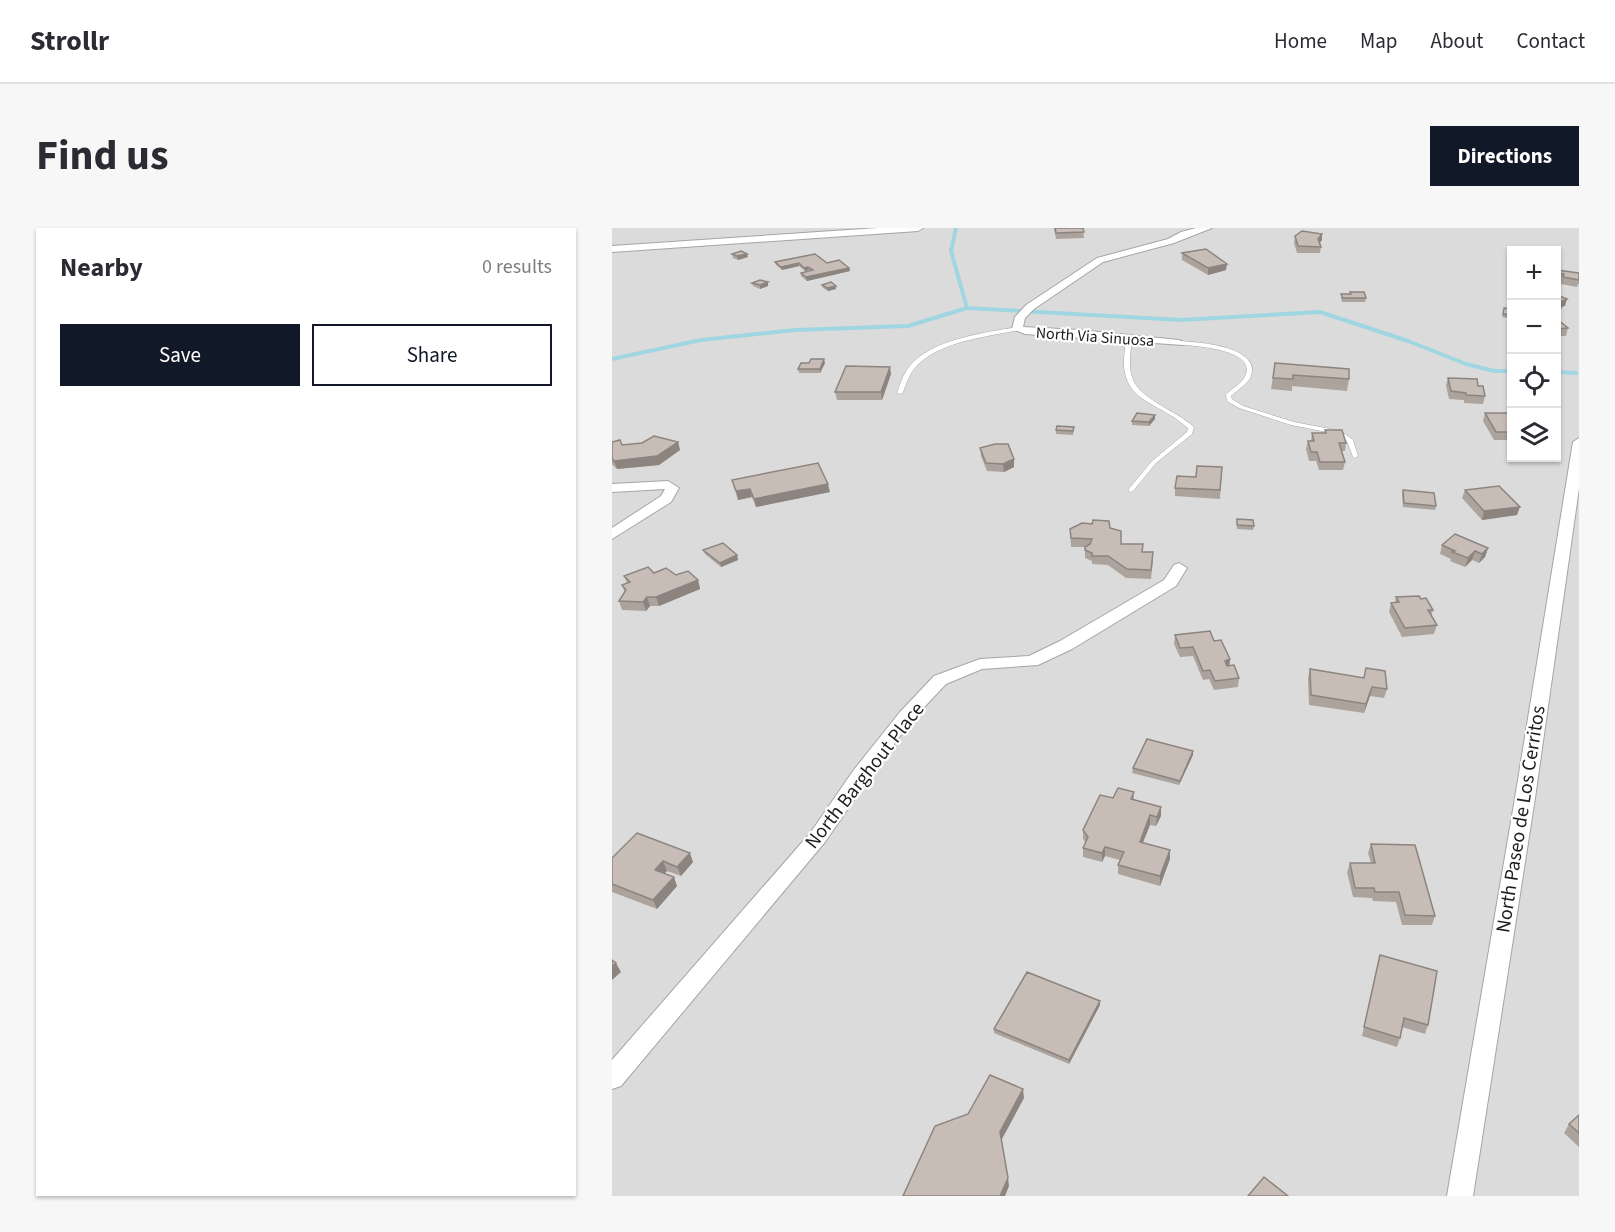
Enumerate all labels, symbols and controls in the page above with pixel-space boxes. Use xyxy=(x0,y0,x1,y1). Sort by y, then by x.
text: Strollr xyxy=(30,21,109,61)
text: Home xyxy=(1274,26,1327,56)
text: Map xyxy=(1360,26,1398,56)
text: About xyxy=(1431,26,1483,56)
text: Contact xyxy=(1516,26,1585,56)
text: Find us xyxy=(36,126,169,186)
button: Directions xyxy=(1430,126,1579,186)
map controls xyxy=(1507,246,1561,462)
button: + xyxy=(1507,246,1561,300)
text: Nearby xyxy=(60,249,143,286)
text: 0 results xyxy=(482,253,552,281)
button: − xyxy=(1507,300,1561,354)
street label: North Via Sinuosa xyxy=(1035,322,1155,352)
button: Save xyxy=(60,324,300,386)
button: Share xyxy=(312,324,552,386)
button: locate xyxy=(1507,354,1561,408)
button: layers xyxy=(1507,408,1561,462)
street label: North Barghout Place xyxy=(799,696,931,855)
street label: North Paseo de Los Cerritos xyxy=(1489,704,1553,935)

